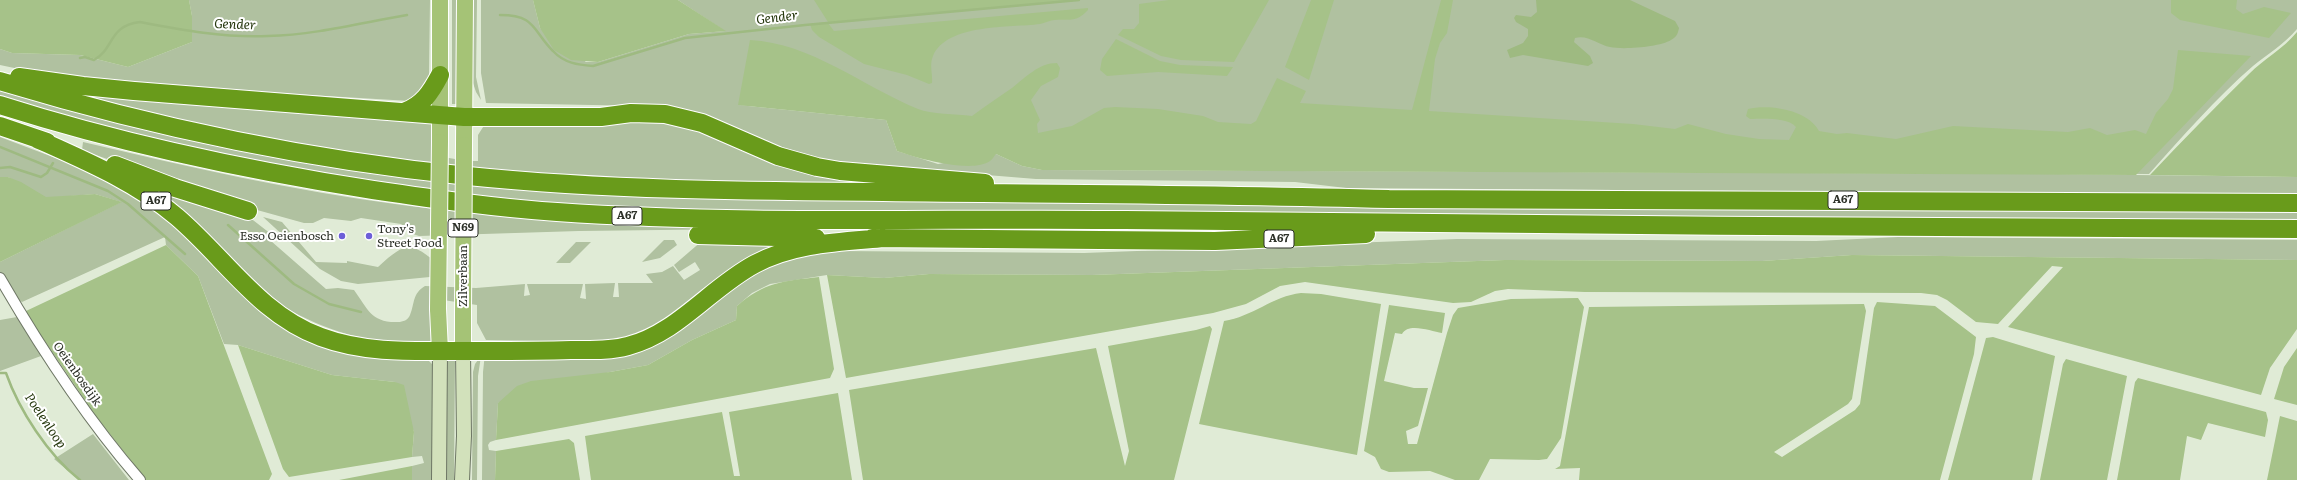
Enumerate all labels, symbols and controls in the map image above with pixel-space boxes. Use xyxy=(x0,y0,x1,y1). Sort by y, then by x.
water label: Gender xyxy=(755,8,799,28)
water label: Gender xyxy=(214,16,256,34)
road number: A67 xyxy=(1828,191,1858,209)
road number: A67 xyxy=(141,192,171,210)
road number: A67 xyxy=(612,207,642,225)
road number: N69 xyxy=(448,219,478,237)
place label: Tony's Street Food xyxy=(377,222,442,250)
place label: Esso Oeienbosch xyxy=(240,229,334,243)
road number: A67 xyxy=(1264,230,1294,248)
marker: Esso Oeienbosch xyxy=(337,231,347,241)
marker: Tony's Street Food xyxy=(364,231,374,241)
street label: Zilverbaan xyxy=(456,245,470,307)
street label: Oeienbosdijk xyxy=(50,339,104,409)
water label: Poelenloop xyxy=(21,391,69,451)

